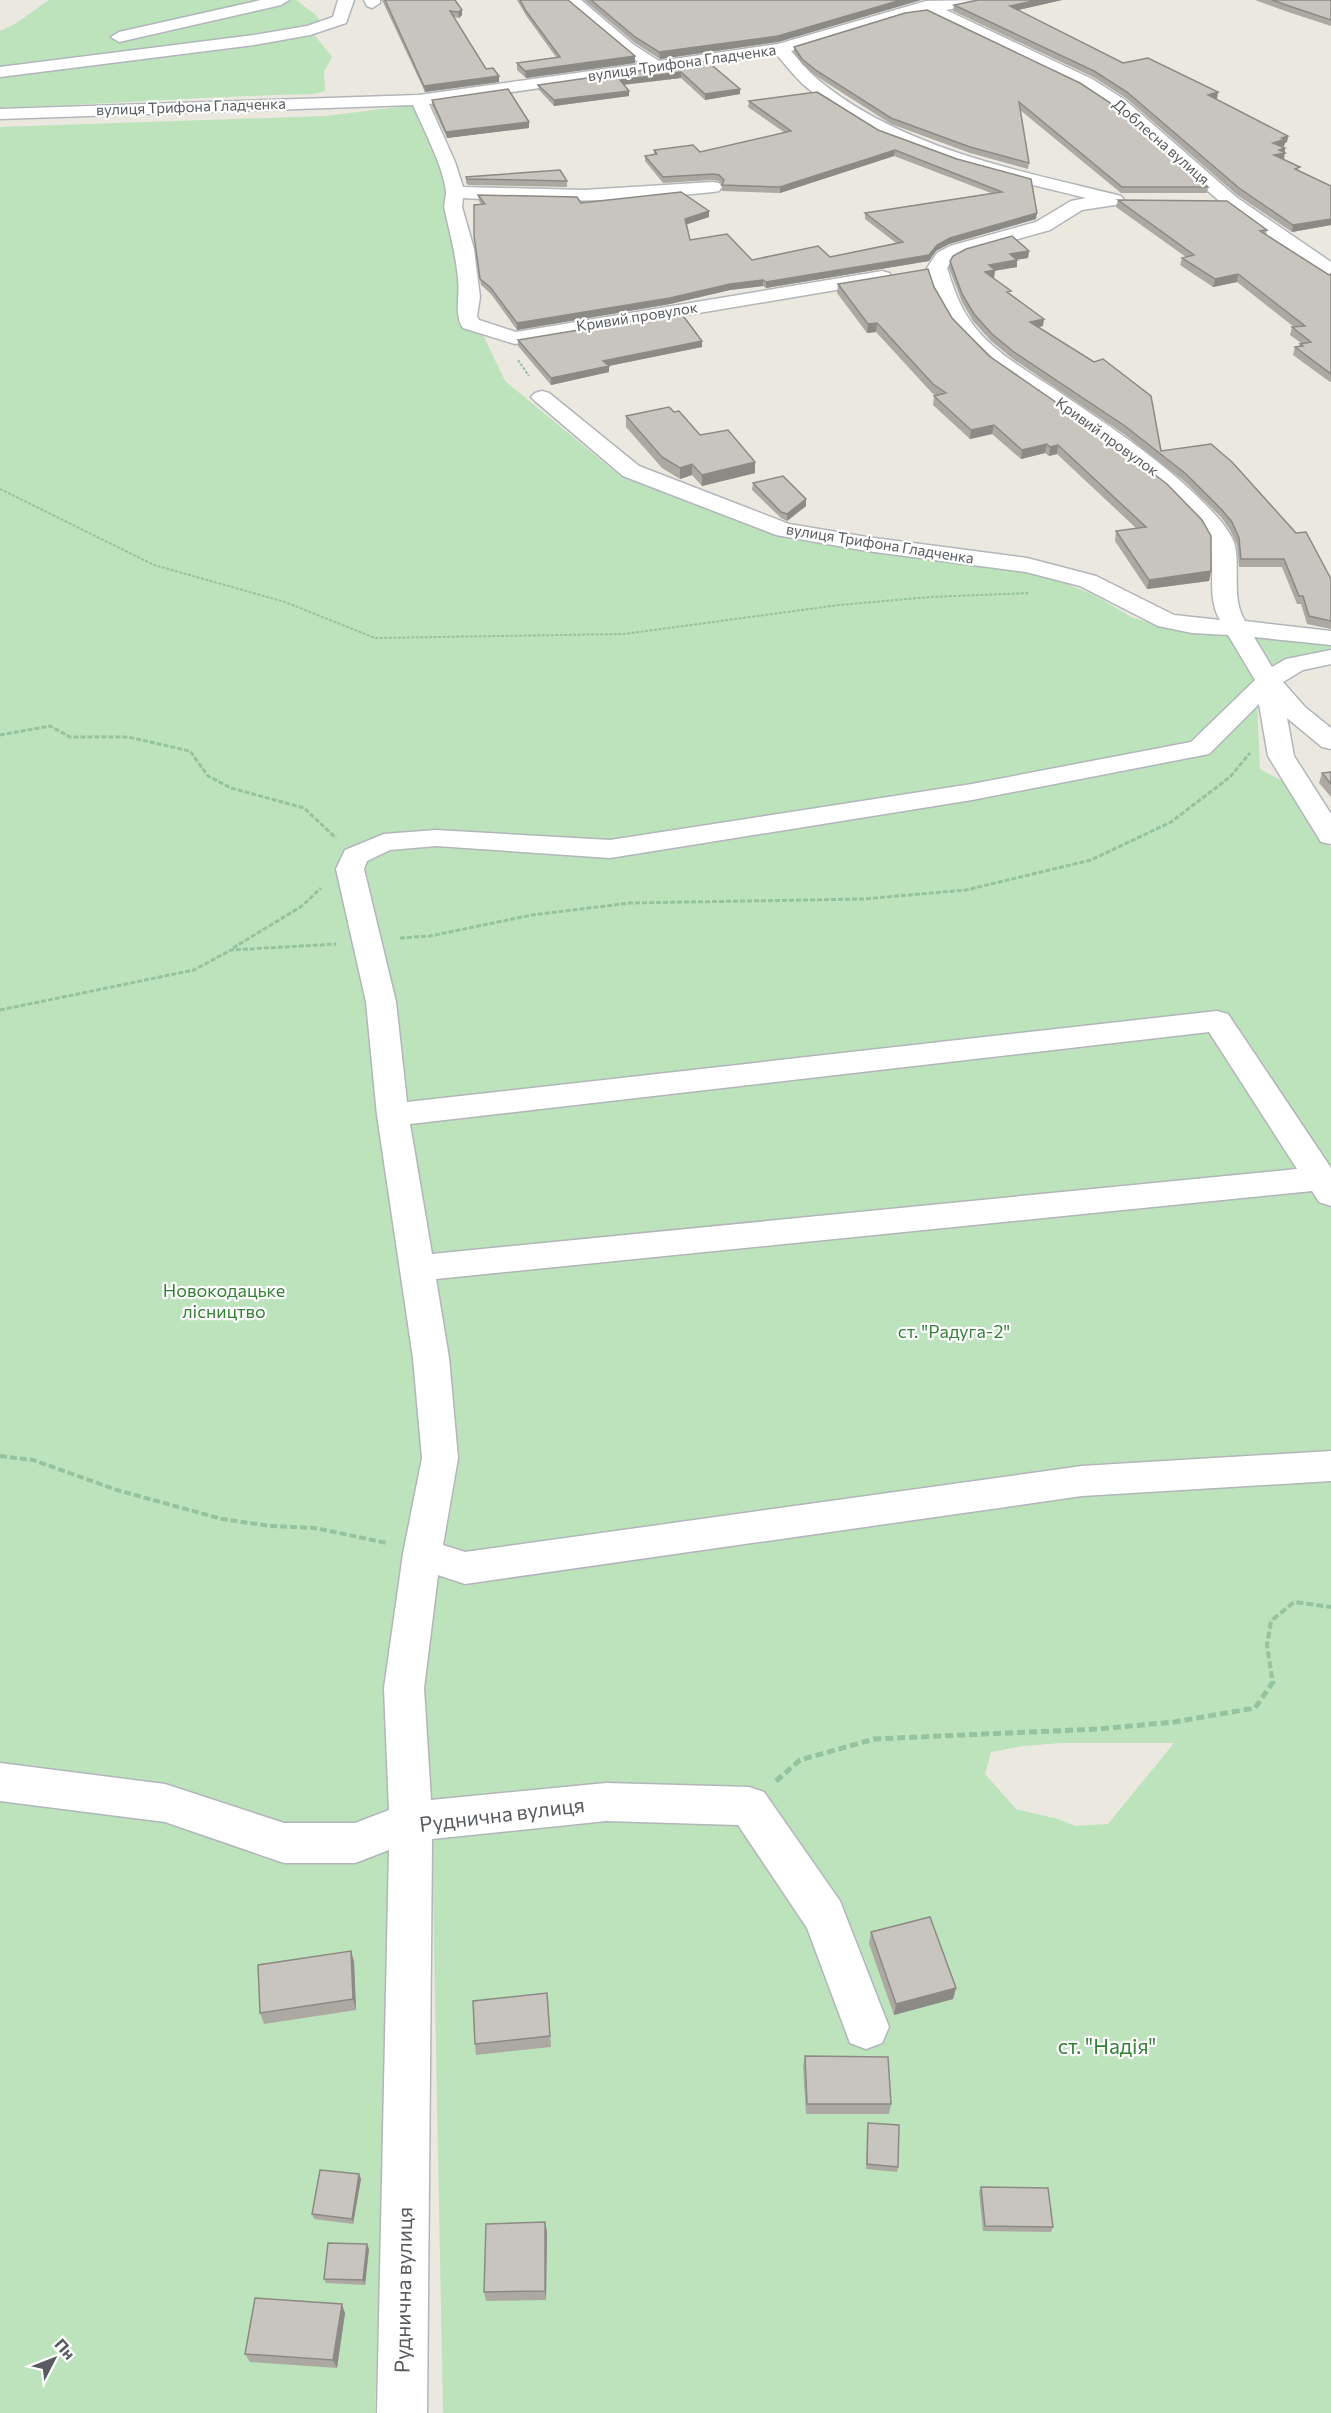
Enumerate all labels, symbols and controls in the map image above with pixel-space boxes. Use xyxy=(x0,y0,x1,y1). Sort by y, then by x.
street label: вулиця Трифона Гладченка xyxy=(587,40,777,84)
street label: вулиця Трифона Гладченка xyxy=(96,94,286,118)
street label: Доблесна вулиця xyxy=(1110,94,1214,188)
street label: Кривий провулок xyxy=(575,298,699,334)
street label: Кривий провулок xyxy=(1053,393,1162,480)
street label: вулиця Трифона Гладченка xyxy=(785,519,975,567)
park label: Новокодацьке лісництво xyxy=(163,1279,285,1322)
park label: ст. "Радуга-2" xyxy=(898,1320,1010,1342)
street label: Руднична вулиця xyxy=(418,1791,586,1836)
park label: ст. "Надія" xyxy=(1058,2033,1156,2058)
street label: Руднична вулиця xyxy=(389,2207,416,2373)
north arrow xyxy=(24,2329,84,2389)
text: Пн xyxy=(51,2334,80,2363)

